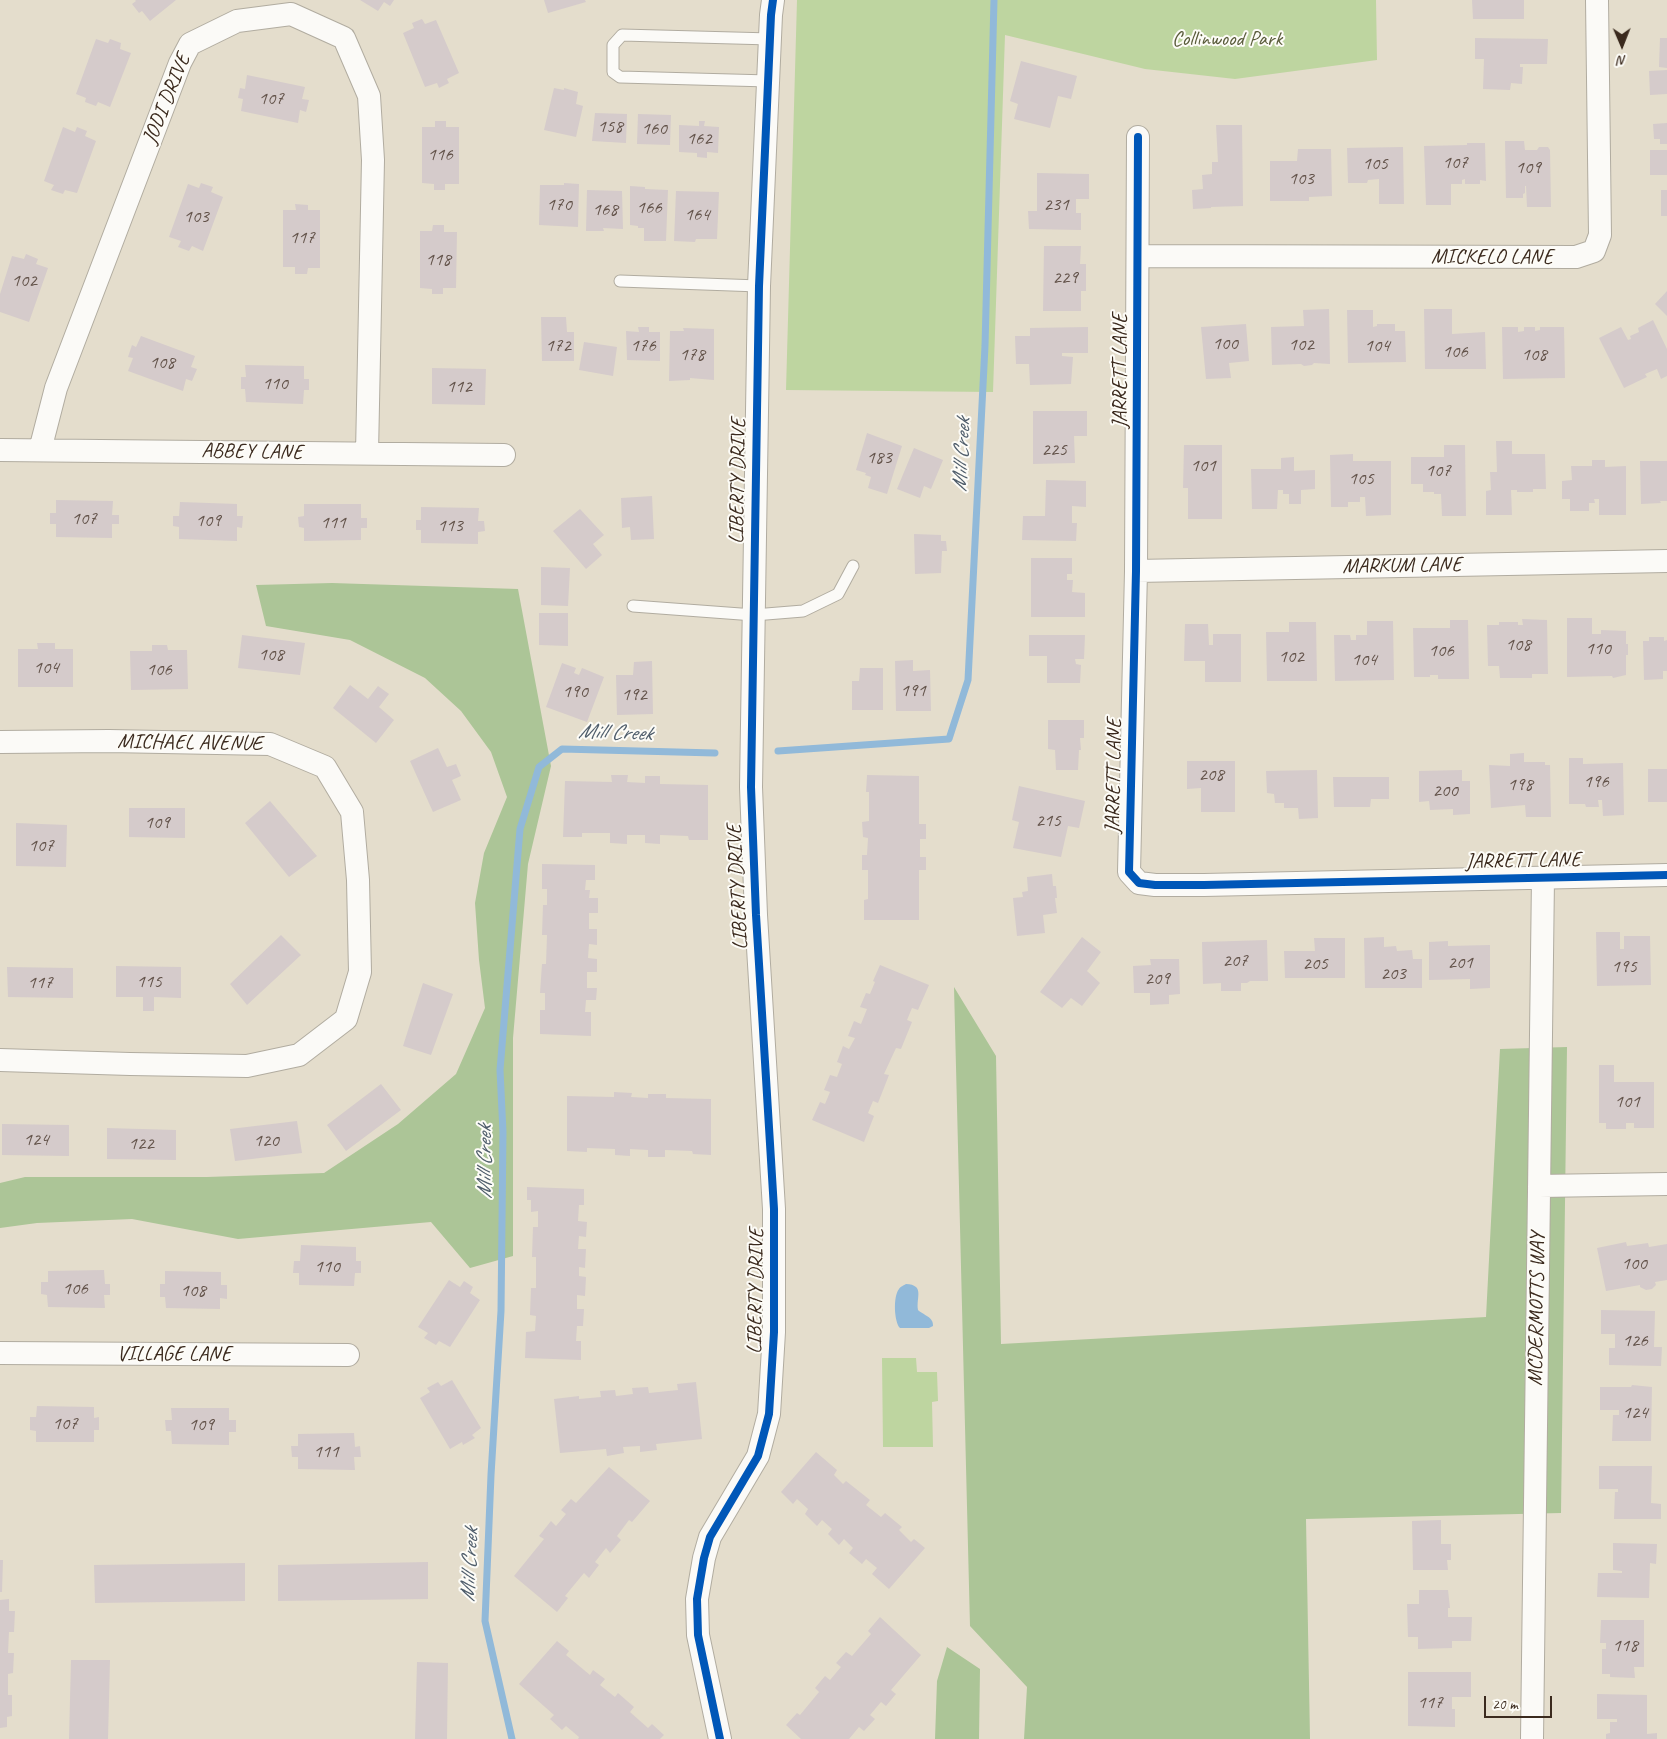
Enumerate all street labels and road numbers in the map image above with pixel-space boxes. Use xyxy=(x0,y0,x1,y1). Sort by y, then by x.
street label: JODI DRIVE xyxy=(138,50,196,148)
street label: MICKELO LANE xyxy=(1431,244,1553,270)
street label: JARRETT LANE xyxy=(1107,313,1133,429)
street label: LIBERTY DRIVE xyxy=(724,418,752,544)
street label: ABBEY LANE xyxy=(201,439,303,465)
street label: MARKUM LANE xyxy=(1342,552,1462,580)
street label: JARRETT LANE xyxy=(1100,718,1128,834)
street label: MICHAEL AVENUE xyxy=(117,729,263,757)
street label: LIBERTY DRIVE xyxy=(722,824,754,950)
street label: JARRETT LANE xyxy=(1465,847,1581,875)
street label: LIBERTY DRIVE xyxy=(742,1228,770,1354)
street label: MCDERMOTTS WAY xyxy=(1523,1232,1551,1386)
street label: VILLAGE LANE xyxy=(117,1341,231,1367)

